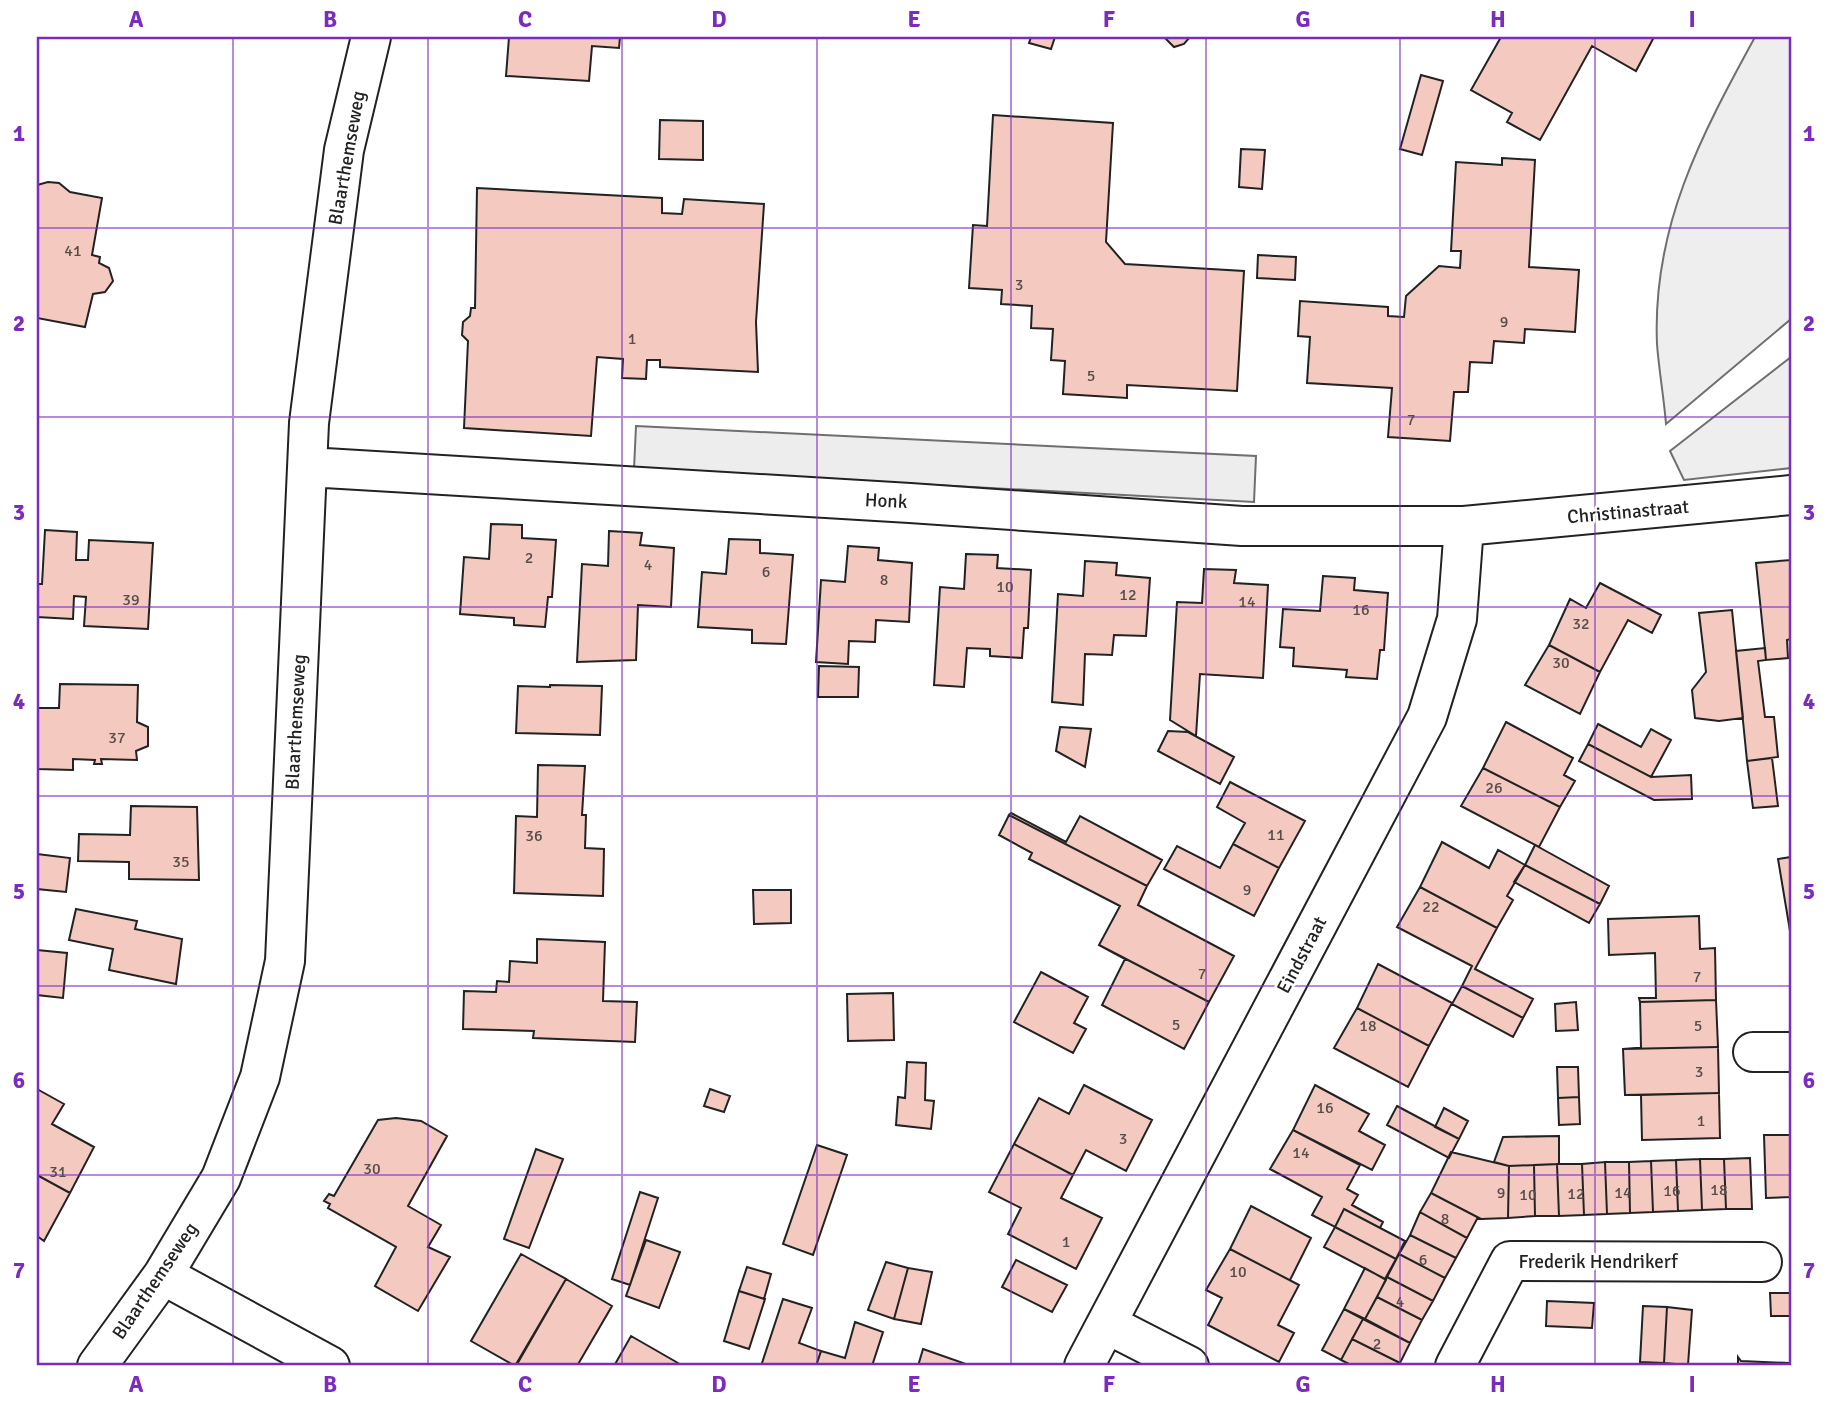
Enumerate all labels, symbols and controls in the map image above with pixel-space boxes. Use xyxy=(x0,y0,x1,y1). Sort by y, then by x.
text: A xyxy=(129,5,144,34)
text: B xyxy=(323,5,337,34)
text: C xyxy=(518,5,532,34)
text: D xyxy=(711,5,727,34)
text: E xyxy=(907,5,921,34)
text: F xyxy=(1103,5,1115,34)
text: G xyxy=(1295,5,1311,34)
text: H xyxy=(1490,5,1506,34)
text: I xyxy=(1688,5,1696,34)
street label: Blaarthemseweg xyxy=(323,89,371,227)
text: 1 xyxy=(13,119,25,148)
text: 1 xyxy=(1803,119,1815,148)
house number: 41 xyxy=(64,241,82,261)
house number: 3 xyxy=(1015,275,1023,295)
text: 2 xyxy=(13,309,25,338)
text: 2 xyxy=(1803,309,1815,338)
house number: 9 xyxy=(1500,312,1508,332)
house number: 1 xyxy=(628,329,636,349)
house number: 5 xyxy=(1087,366,1095,386)
house number: 7 xyxy=(1407,410,1415,430)
street label: Honk xyxy=(864,488,908,514)
street label: Christinastraat xyxy=(1566,495,1690,529)
text: 3 xyxy=(13,498,25,527)
text: 3 xyxy=(1803,498,1815,527)
house number: 2 xyxy=(525,548,533,568)
house number: 4 xyxy=(644,555,653,575)
house number: 6 xyxy=(762,562,770,582)
house number: 8 xyxy=(880,570,888,590)
house number: 10 xyxy=(996,577,1014,597)
house number: 12 xyxy=(1119,585,1137,605)
house number: 39 xyxy=(122,590,140,610)
house number: 14 xyxy=(1238,592,1256,612)
house number: 16 xyxy=(1352,600,1370,620)
house number: 32 xyxy=(1572,614,1590,634)
street label: Blaarthemseweg xyxy=(280,653,312,791)
house number: 30 xyxy=(1552,653,1570,673)
text: 4 xyxy=(13,687,25,716)
text: 4 xyxy=(1803,687,1815,716)
house number: 37 xyxy=(108,728,126,748)
house number: 26 xyxy=(1485,778,1503,798)
house number: 11 xyxy=(1267,825,1285,845)
house number: 36 xyxy=(525,826,543,846)
house number: 35 xyxy=(172,852,190,872)
text: 5 xyxy=(13,877,25,906)
text: 5 xyxy=(1803,877,1815,906)
house number: 9 xyxy=(1243,880,1251,900)
house number: 22 xyxy=(1422,897,1440,917)
street label: Eindstraat xyxy=(1272,912,1332,998)
house number: 7 xyxy=(1198,964,1206,984)
house number: 7 xyxy=(1693,967,1701,987)
house number: 5 xyxy=(1172,1015,1180,1035)
house number: 18 xyxy=(1359,1016,1377,1036)
house number: 5 xyxy=(1694,1016,1702,1036)
house number: 3 xyxy=(1695,1062,1703,1082)
text: 6 xyxy=(13,1066,25,1095)
text: 6 xyxy=(1803,1066,1815,1095)
house number: 16 xyxy=(1316,1098,1334,1118)
house number: 1 xyxy=(1697,1111,1705,1131)
house number: 3 xyxy=(1119,1129,1127,1149)
house number: 14 xyxy=(1292,1143,1310,1163)
house number: 30 xyxy=(363,1159,381,1179)
house number: 31 xyxy=(49,1162,67,1182)
house number: 18 xyxy=(1710,1180,1728,1200)
house number: 16 xyxy=(1663,1181,1681,1201)
house number: 9 xyxy=(1497,1183,1505,1203)
house number: 14 xyxy=(1614,1183,1632,1203)
house number: 12 xyxy=(1567,1184,1585,1204)
house number: 10 xyxy=(1519,1185,1537,1205)
house number: 8 xyxy=(1441,1209,1449,1229)
street label: Blaarthemseweg xyxy=(107,1218,203,1344)
house number: 1 xyxy=(1062,1232,1070,1252)
house number: 6 xyxy=(1419,1250,1427,1270)
street label: Frederik Hendrikerf xyxy=(1518,1250,1679,1274)
text: 7 xyxy=(13,1256,25,1285)
text: 7 xyxy=(1803,1256,1815,1285)
house number: 10 xyxy=(1229,1262,1247,1282)
house number: 4 xyxy=(1396,1292,1405,1312)
house number: 2 xyxy=(1373,1334,1381,1354)
text: A xyxy=(129,1370,144,1399)
text: B xyxy=(323,1370,337,1399)
text: C xyxy=(518,1370,532,1399)
text: D xyxy=(711,1370,727,1399)
text: E xyxy=(907,1370,921,1399)
text: F xyxy=(1103,1370,1115,1399)
text: G xyxy=(1295,1370,1311,1399)
text: H xyxy=(1490,1370,1506,1399)
text: I xyxy=(1688,1370,1696,1399)

